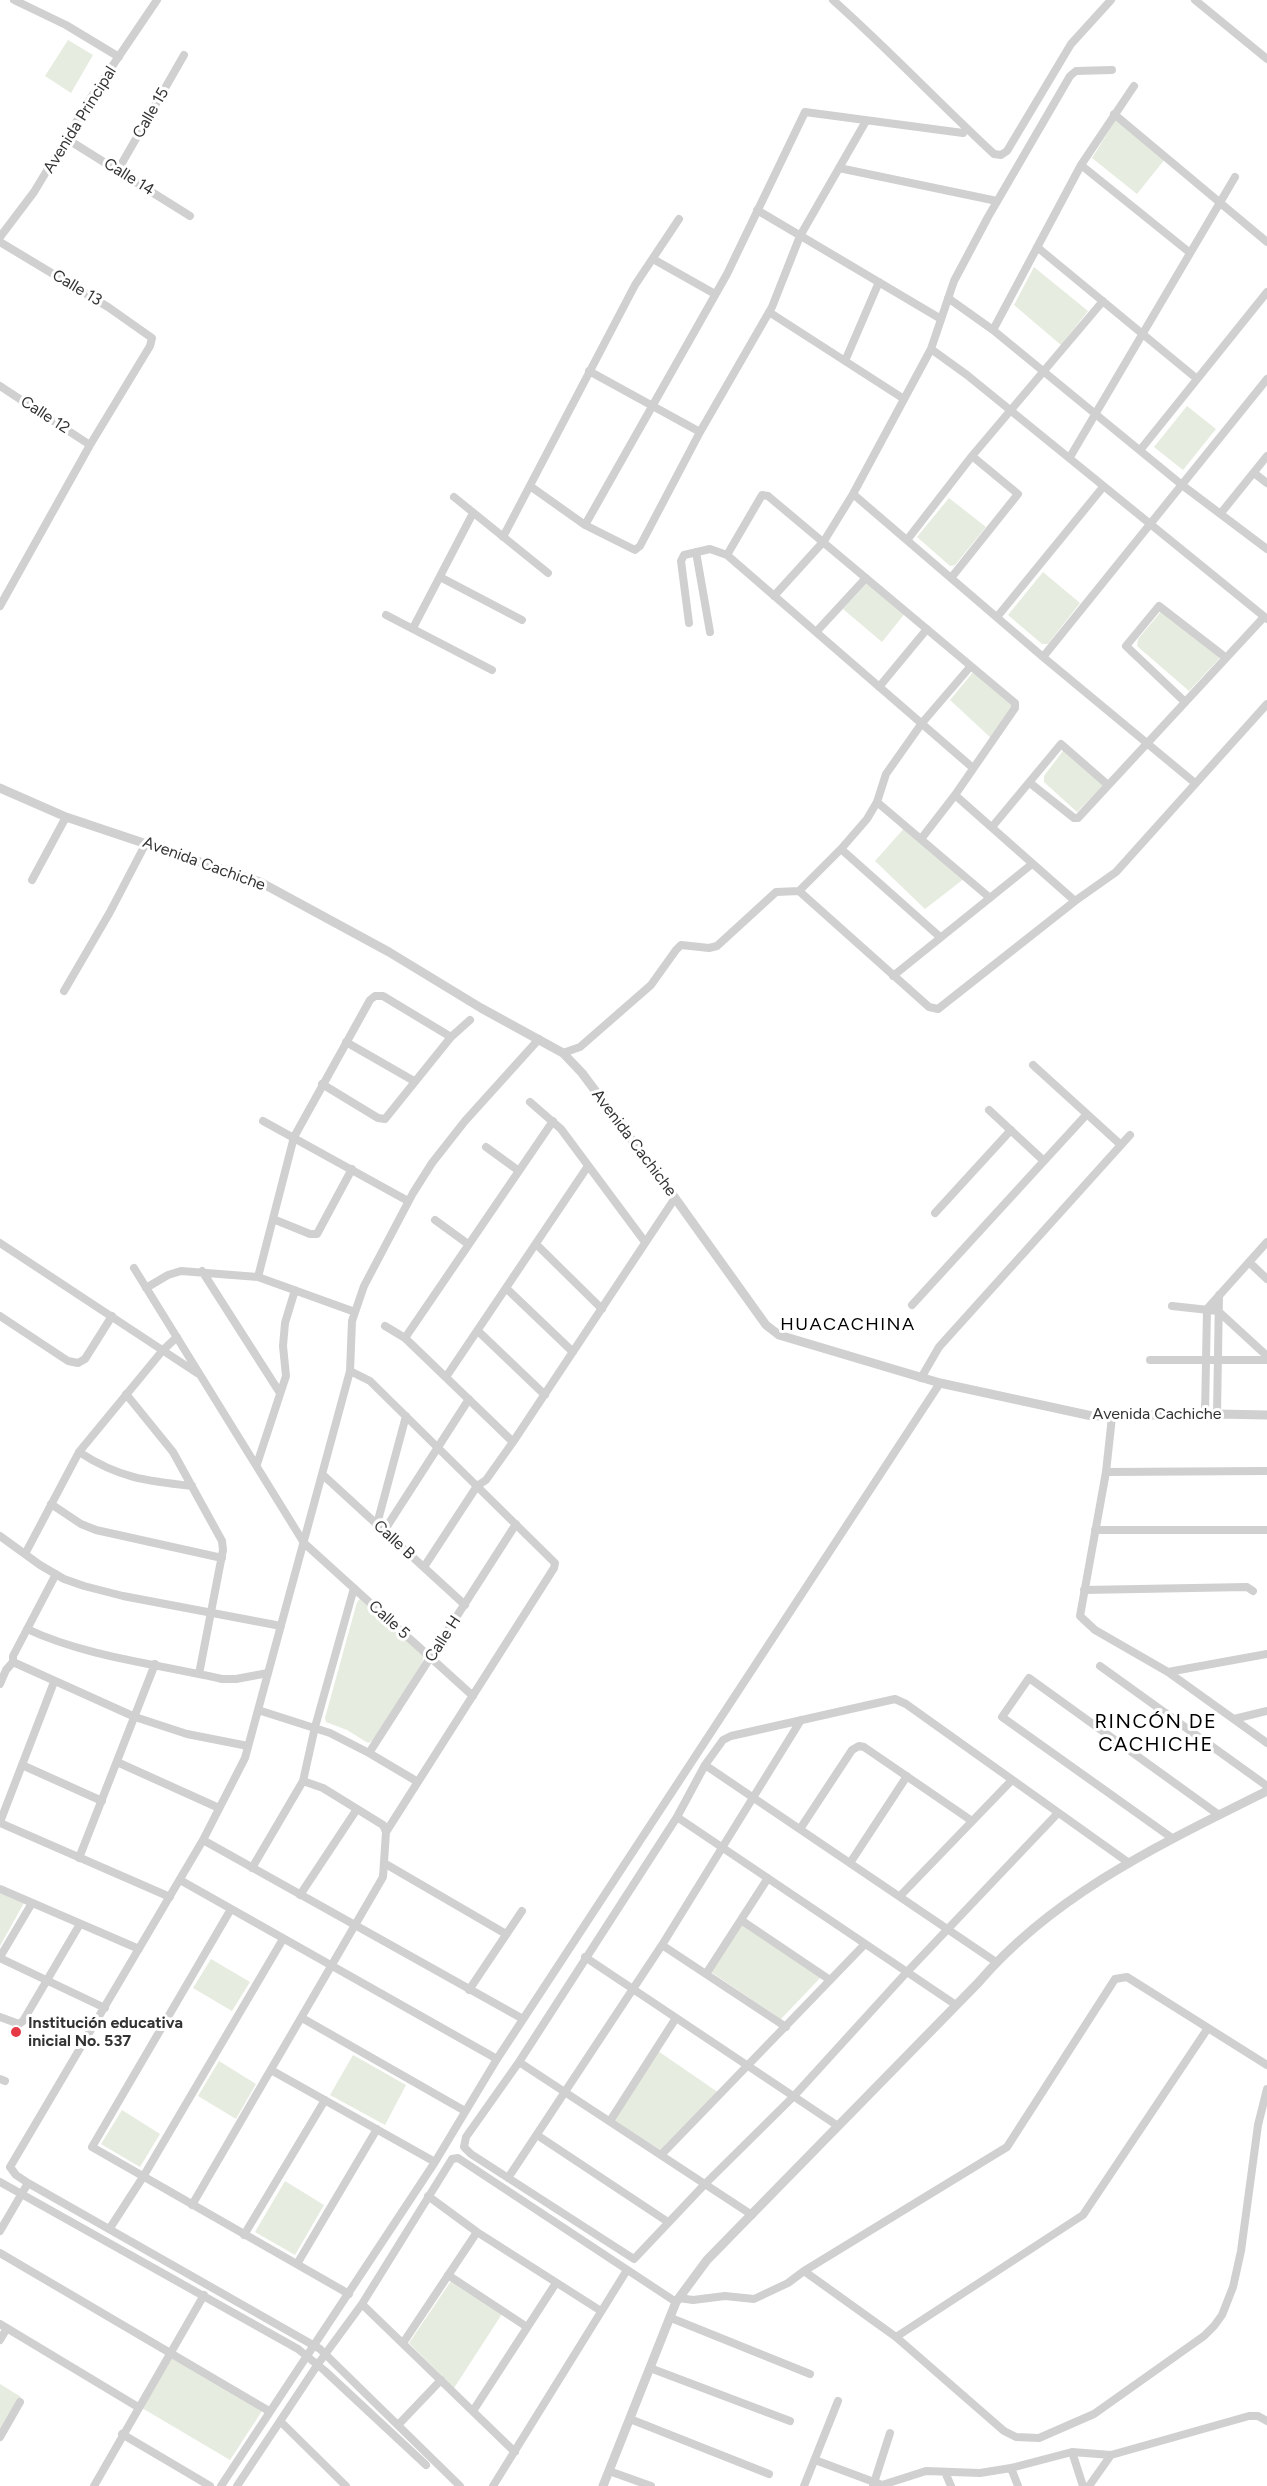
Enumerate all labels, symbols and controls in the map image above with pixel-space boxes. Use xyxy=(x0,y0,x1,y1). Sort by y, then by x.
street label: Avenida Principal xyxy=(39,63,121,177)
street label: Calle 15 xyxy=(129,84,173,142)
street label: Calle 14 xyxy=(100,154,158,200)
street label: Calle 13 xyxy=(49,266,105,310)
street label: Calle 12 xyxy=(17,392,73,438)
street label: Avenida Cachiche xyxy=(140,833,268,895)
street label: Avenida Cachiche xyxy=(588,1086,680,1200)
district label: HUACACHINA xyxy=(780,1314,916,1336)
street label: Avenida Cachiche xyxy=(1093,1404,1221,1424)
street label: Calle B xyxy=(369,1516,419,1564)
street label: Calle 5 xyxy=(365,1597,413,1643)
street label: Calle H xyxy=(421,1612,465,1666)
district label: RINCÓN DE CACHICHE xyxy=(1095,1710,1217,1757)
place label: Institución educativa inicial No. 537 xyxy=(28,2013,183,2051)
marker: Institución educativa inicial No. 537 xyxy=(9,2025,23,2039)

